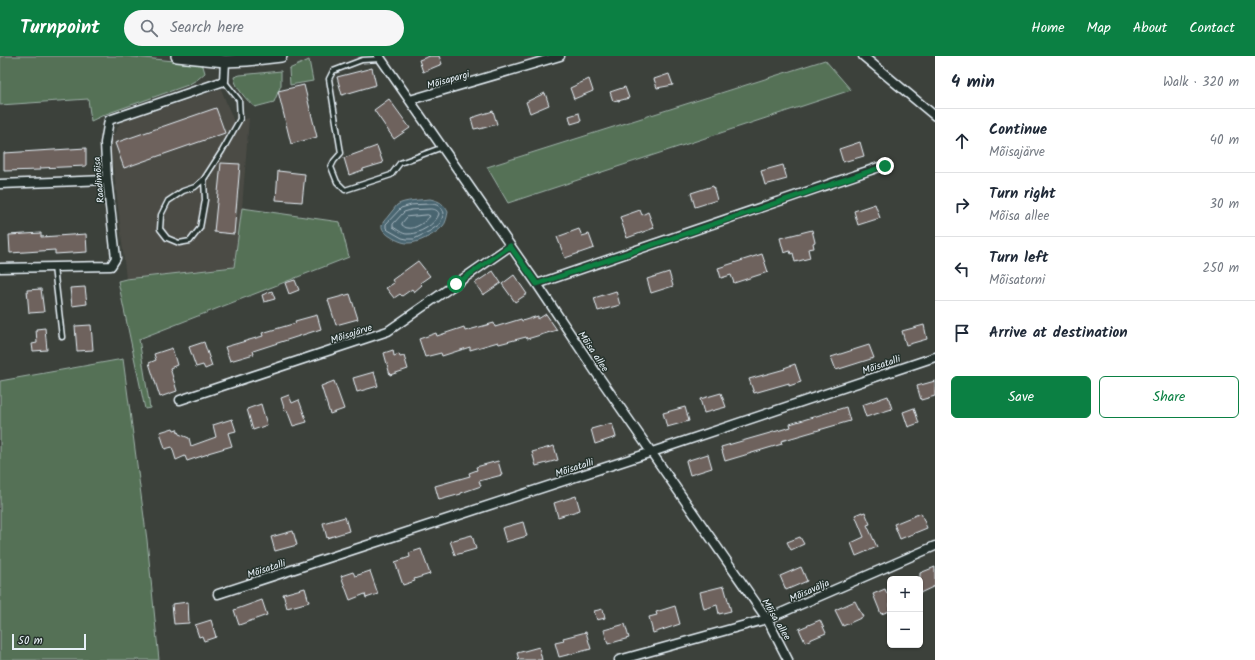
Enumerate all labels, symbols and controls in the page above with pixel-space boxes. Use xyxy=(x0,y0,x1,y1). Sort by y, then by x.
search box xyxy=(124,10,404,46)
text: Turnpoint xyxy=(20,13,100,43)
text: Search here xyxy=(170,16,244,40)
icon: search xyxy=(138,17,160,39)
text: Home xyxy=(1031,17,1065,39)
text: Map xyxy=(1087,17,1111,39)
text: About xyxy=(1133,17,1167,39)
text: Contact xyxy=(1189,17,1235,39)
street label: Mõisapargi xyxy=(425,66,472,94)
text: 4 min xyxy=(951,69,995,96)
text: Walk · 320 m xyxy=(1163,72,1239,93)
text: Continue xyxy=(989,118,1047,142)
icon: ahead xyxy=(951,130,973,152)
text: 40 m xyxy=(1210,130,1239,151)
text: Mõisajärve xyxy=(989,142,1045,163)
street label: Raadimõisa xyxy=(89,156,109,204)
route end xyxy=(876,157,894,175)
text: Turn right xyxy=(989,182,1056,206)
icon: right xyxy=(951,194,973,216)
text: 30 m xyxy=(1210,194,1239,215)
text: Mõisa allee xyxy=(989,206,1049,227)
text: Turn left xyxy=(989,246,1049,270)
icon: left xyxy=(951,258,973,280)
text: 250 m xyxy=(1202,258,1239,279)
text: Mõisatorni xyxy=(989,270,1045,291)
route start xyxy=(447,275,465,293)
street label: Mõisajärve xyxy=(328,320,375,348)
text: Arrive at destination xyxy=(989,321,1128,345)
icon: arrive xyxy=(951,322,973,344)
street label: Mõisa allee xyxy=(574,328,613,376)
street label: Mõisatalli xyxy=(860,351,903,379)
button: Save xyxy=(951,376,1091,418)
button: Share xyxy=(1099,376,1239,418)
street label: Mõisatalli xyxy=(553,454,596,482)
street label: Mõisatalli xyxy=(245,555,288,583)
street label: Mõisavälja xyxy=(787,575,832,607)
map controls xyxy=(887,576,923,648)
button: + xyxy=(887,576,923,612)
street label: Mõisa allee xyxy=(757,596,795,644)
button: − xyxy=(887,612,923,648)
scale bar xyxy=(12,632,86,651)
text: 50 m xyxy=(18,632,43,650)

